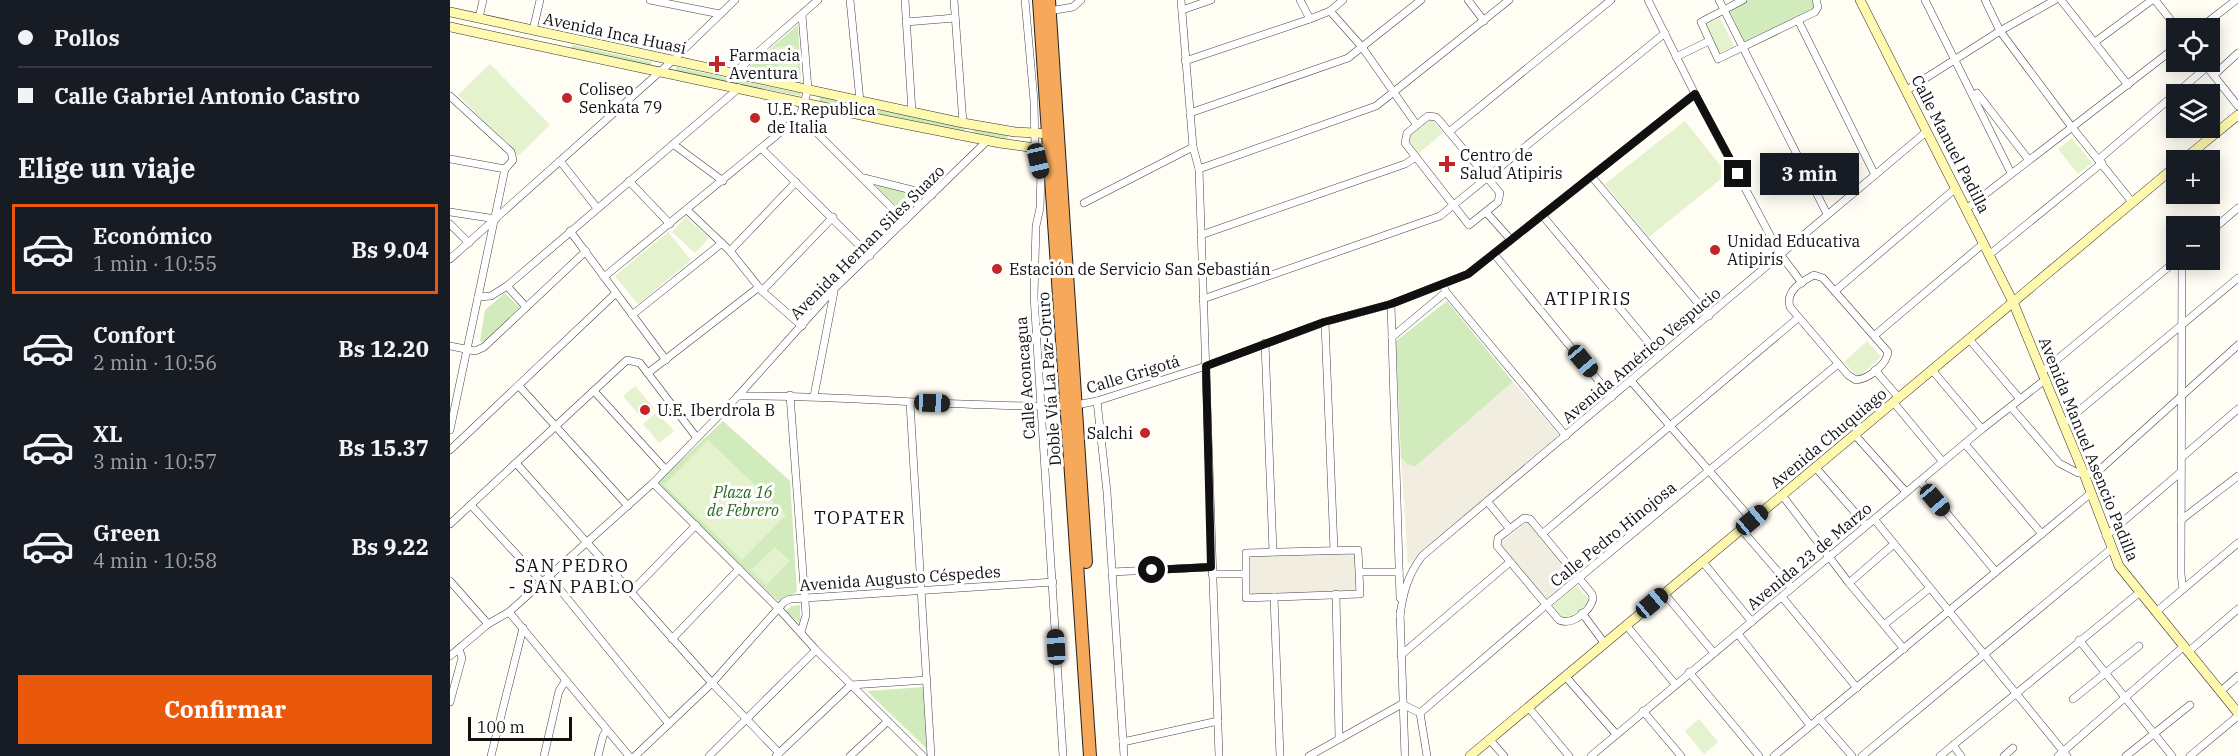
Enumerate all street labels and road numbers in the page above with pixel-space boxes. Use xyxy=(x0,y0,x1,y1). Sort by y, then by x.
street label: Avenida Inca Huasi xyxy=(542,8,688,58)
street label: Calle Manuel Padilla xyxy=(1908,72,1995,217)
street label: Avenida Hernan Siles Suazo xyxy=(786,161,948,323)
street label: Avenida Américo Vespucio xyxy=(1558,283,1724,427)
street label: Doble Vía La Paz-Oruro xyxy=(1033,291,1065,467)
street label: Calle Aconcagua xyxy=(1011,316,1039,440)
street label: Avenida Manuel Asencio Padilla xyxy=(2035,334,2143,564)
street label: Calle Grigotá xyxy=(1084,350,1182,398)
street label: Avenida Chuquiago xyxy=(1766,383,1890,493)
street label: Calle Pedro Hinojosa xyxy=(1546,477,1680,591)
street label: Avenida 23 de Marzo xyxy=(1743,498,1875,614)
street label: Avenida Augusto Céspedes xyxy=(799,561,1001,595)

